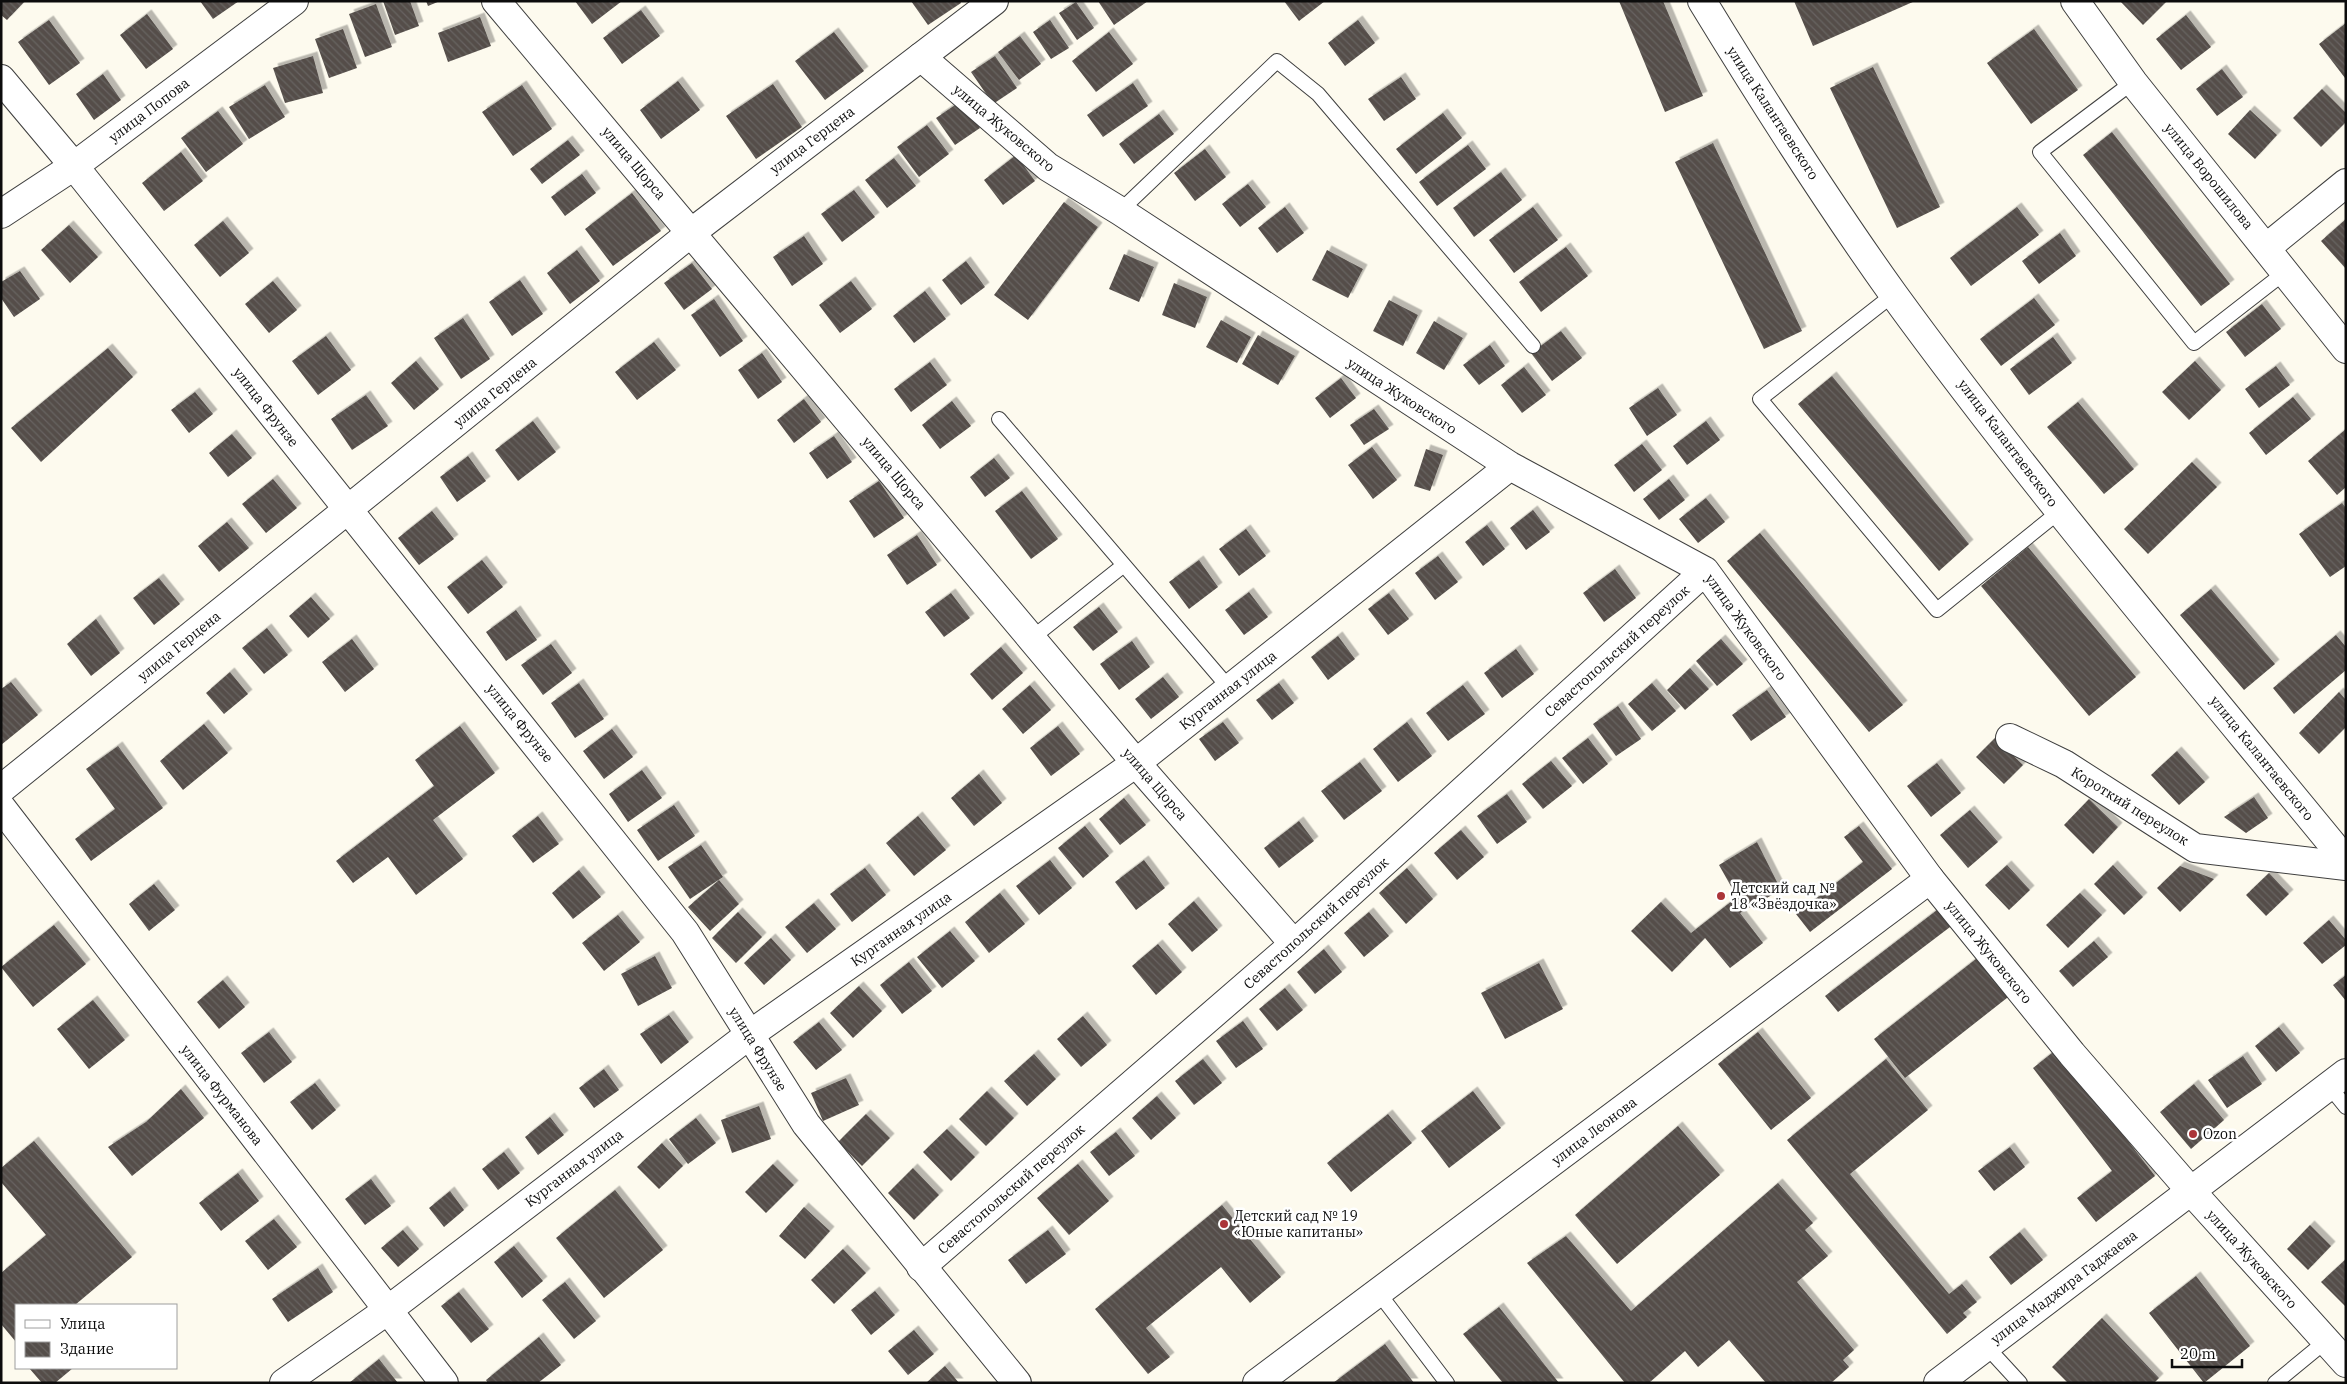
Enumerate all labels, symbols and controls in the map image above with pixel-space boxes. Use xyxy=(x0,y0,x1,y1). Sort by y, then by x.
street label: улица Калантаевского xyxy=(1723,43,1823,183)
street label: улица Попова xyxy=(105,74,193,146)
street label: улица Жуковского xyxy=(950,80,1059,176)
street label: улица Герцена xyxy=(766,102,858,178)
street label: улица Ворошилова xyxy=(2160,119,2258,233)
street label: улица Щорса xyxy=(598,123,670,204)
street label: улица Герцена xyxy=(450,353,540,431)
street label: улица Жуковского xyxy=(1344,354,1460,438)
street label: улица Фрунзе xyxy=(229,364,303,450)
street label: улица Калантаевского xyxy=(1954,376,2062,511)
street label: улица Щорса xyxy=(858,433,930,514)
street label: улица Жуковского xyxy=(1701,570,1791,684)
street label: Севастопольский переулок xyxy=(1541,581,1693,721)
street label: улица Герцена xyxy=(134,607,224,685)
street label: Курганная улица xyxy=(1176,646,1281,734)
street label: улица Фрунзе xyxy=(483,680,557,766)
street label: улица Калантаевского xyxy=(2206,692,2318,824)
street label: улица Щорса xyxy=(1119,744,1192,824)
street label: Короткий переулок xyxy=(2068,763,2192,849)
street label: Севастопольский переулок xyxy=(1240,853,1392,993)
place label: Детский сад № 18 «Звёздочка» xyxy=(1731,879,1836,913)
street label: Курганная улица xyxy=(847,887,955,970)
marker: Детский сад № 18 «Звёздочка» xyxy=(1715,890,1727,902)
street label: улица Жуковского xyxy=(1942,897,2036,1007)
street label: улица Фрунзе xyxy=(725,1003,791,1095)
street label: улица Фурманова xyxy=(177,1041,267,1149)
street label: улица Леонова xyxy=(1548,1093,1641,1169)
street label: Севастопольский переулок xyxy=(934,1120,1088,1258)
street label: Курганная улица xyxy=(521,1125,627,1211)
place label: Ozon xyxy=(2203,1125,2237,1143)
marker: Ozon xyxy=(2187,1128,2199,1140)
street label: улица Жуковского xyxy=(2203,1206,2301,1312)
place label: Детский сад № 19 «Юные капитаны» xyxy=(1234,1207,1363,1241)
marker: Детский сад № 19 «Юные капитаны» xyxy=(1218,1218,1230,1230)
street label: улица Маджира Гаджаева xyxy=(1987,1226,2141,1348)
legend xyxy=(15,1304,178,1369)
text: Улица xyxy=(60,1314,105,1333)
scale bar xyxy=(2172,1336,2242,1368)
text: Здание xyxy=(60,1339,114,1358)
text: 20 m xyxy=(2180,1344,2216,1363)

